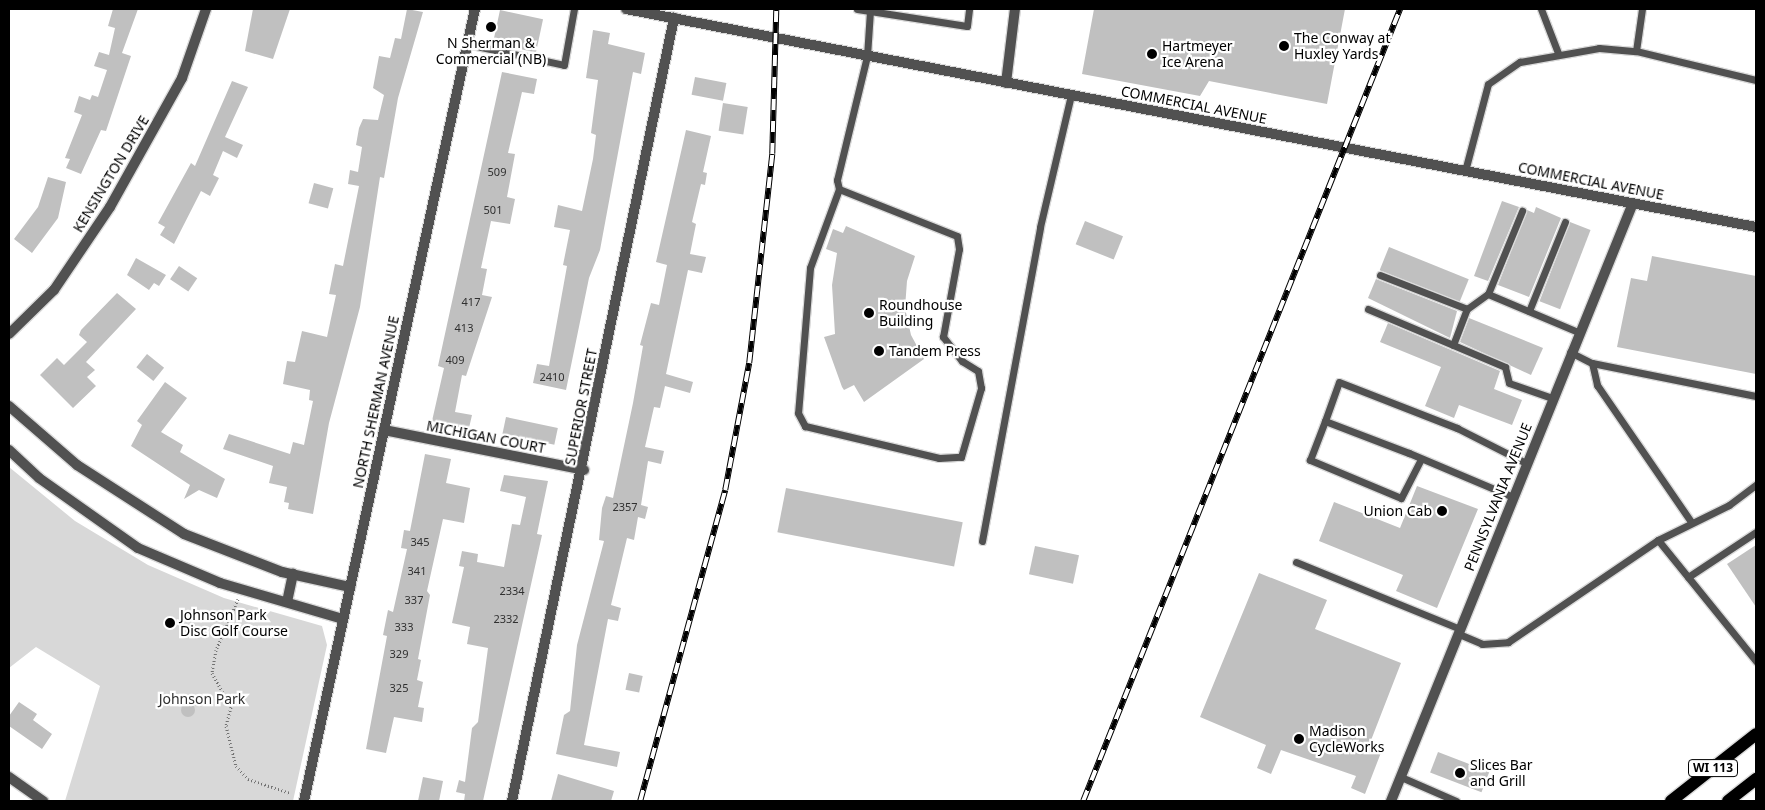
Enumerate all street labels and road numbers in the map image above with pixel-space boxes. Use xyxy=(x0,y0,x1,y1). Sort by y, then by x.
street label: COMMERCIAL AVENUE xyxy=(1120,83,1268,127)
street label: KENSINGTON DRIVE xyxy=(70,113,152,235)
street label: COMMERCIAL AVENUE xyxy=(1517,159,1665,203)
street label: NORTH SHERMAN AVENUE xyxy=(350,314,402,490)
street label: SUPERIOR STREET xyxy=(561,347,601,467)
street label: MICHIGAN COURT xyxy=(425,417,547,457)
street label: PENNSYLVANIA AVENUE xyxy=(1461,421,1535,573)
road number: WI 113 xyxy=(1688,758,1738,778)

